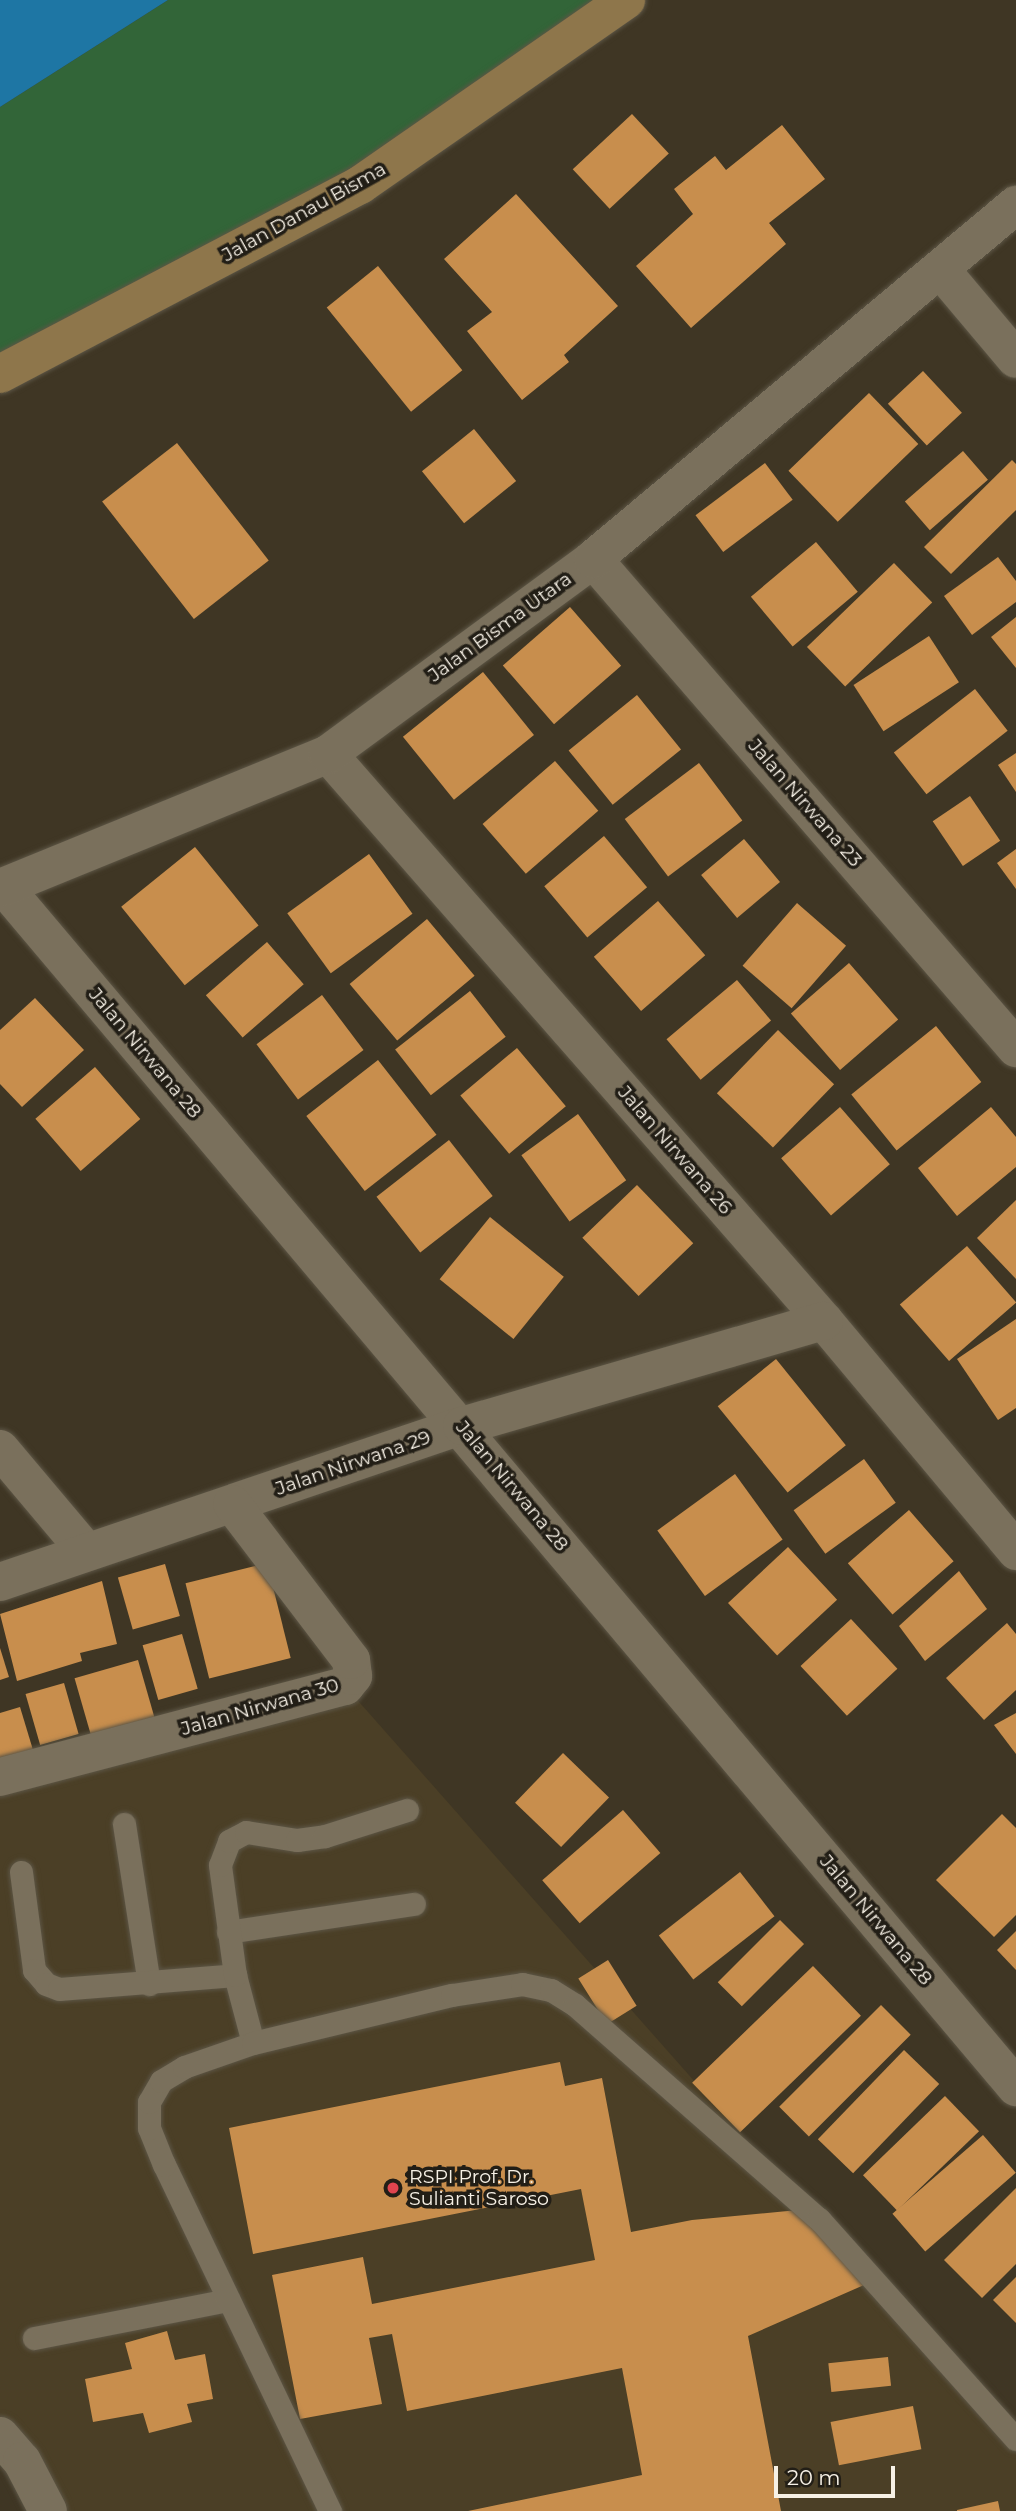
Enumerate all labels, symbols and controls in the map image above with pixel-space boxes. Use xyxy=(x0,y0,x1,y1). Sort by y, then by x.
street label: Jalan Danau Bisma xyxy=(218,158,390,266)
street label: Jalan Bisma Utara xyxy=(424,567,576,687)
street label: Jalan Nirwana 23 xyxy=(743,735,867,871)
street label: Jalan Nirwana 28 xyxy=(84,983,206,1123)
street label: Jalan Nirwana 26 xyxy=(613,1081,737,1219)
street label: Jalan Nirwana 28 xyxy=(451,1416,573,1556)
street label: Jalan Nirwana 29 xyxy=(273,1426,433,1500)
street label: Jalan Nirwana 30 xyxy=(178,1674,342,1740)
street label: Jalan Nirwana 28 xyxy=(815,1850,937,1990)
place label: RSPI Prof. Dr. Sulianti Saroso xyxy=(409,2166,549,2210)
marker: RSPI Prof. Dr. Sulianti Saroso xyxy=(383,2178,403,2198)
scale bar xyxy=(778,2452,899,2496)
text: 20 m xyxy=(787,2465,841,2490)

